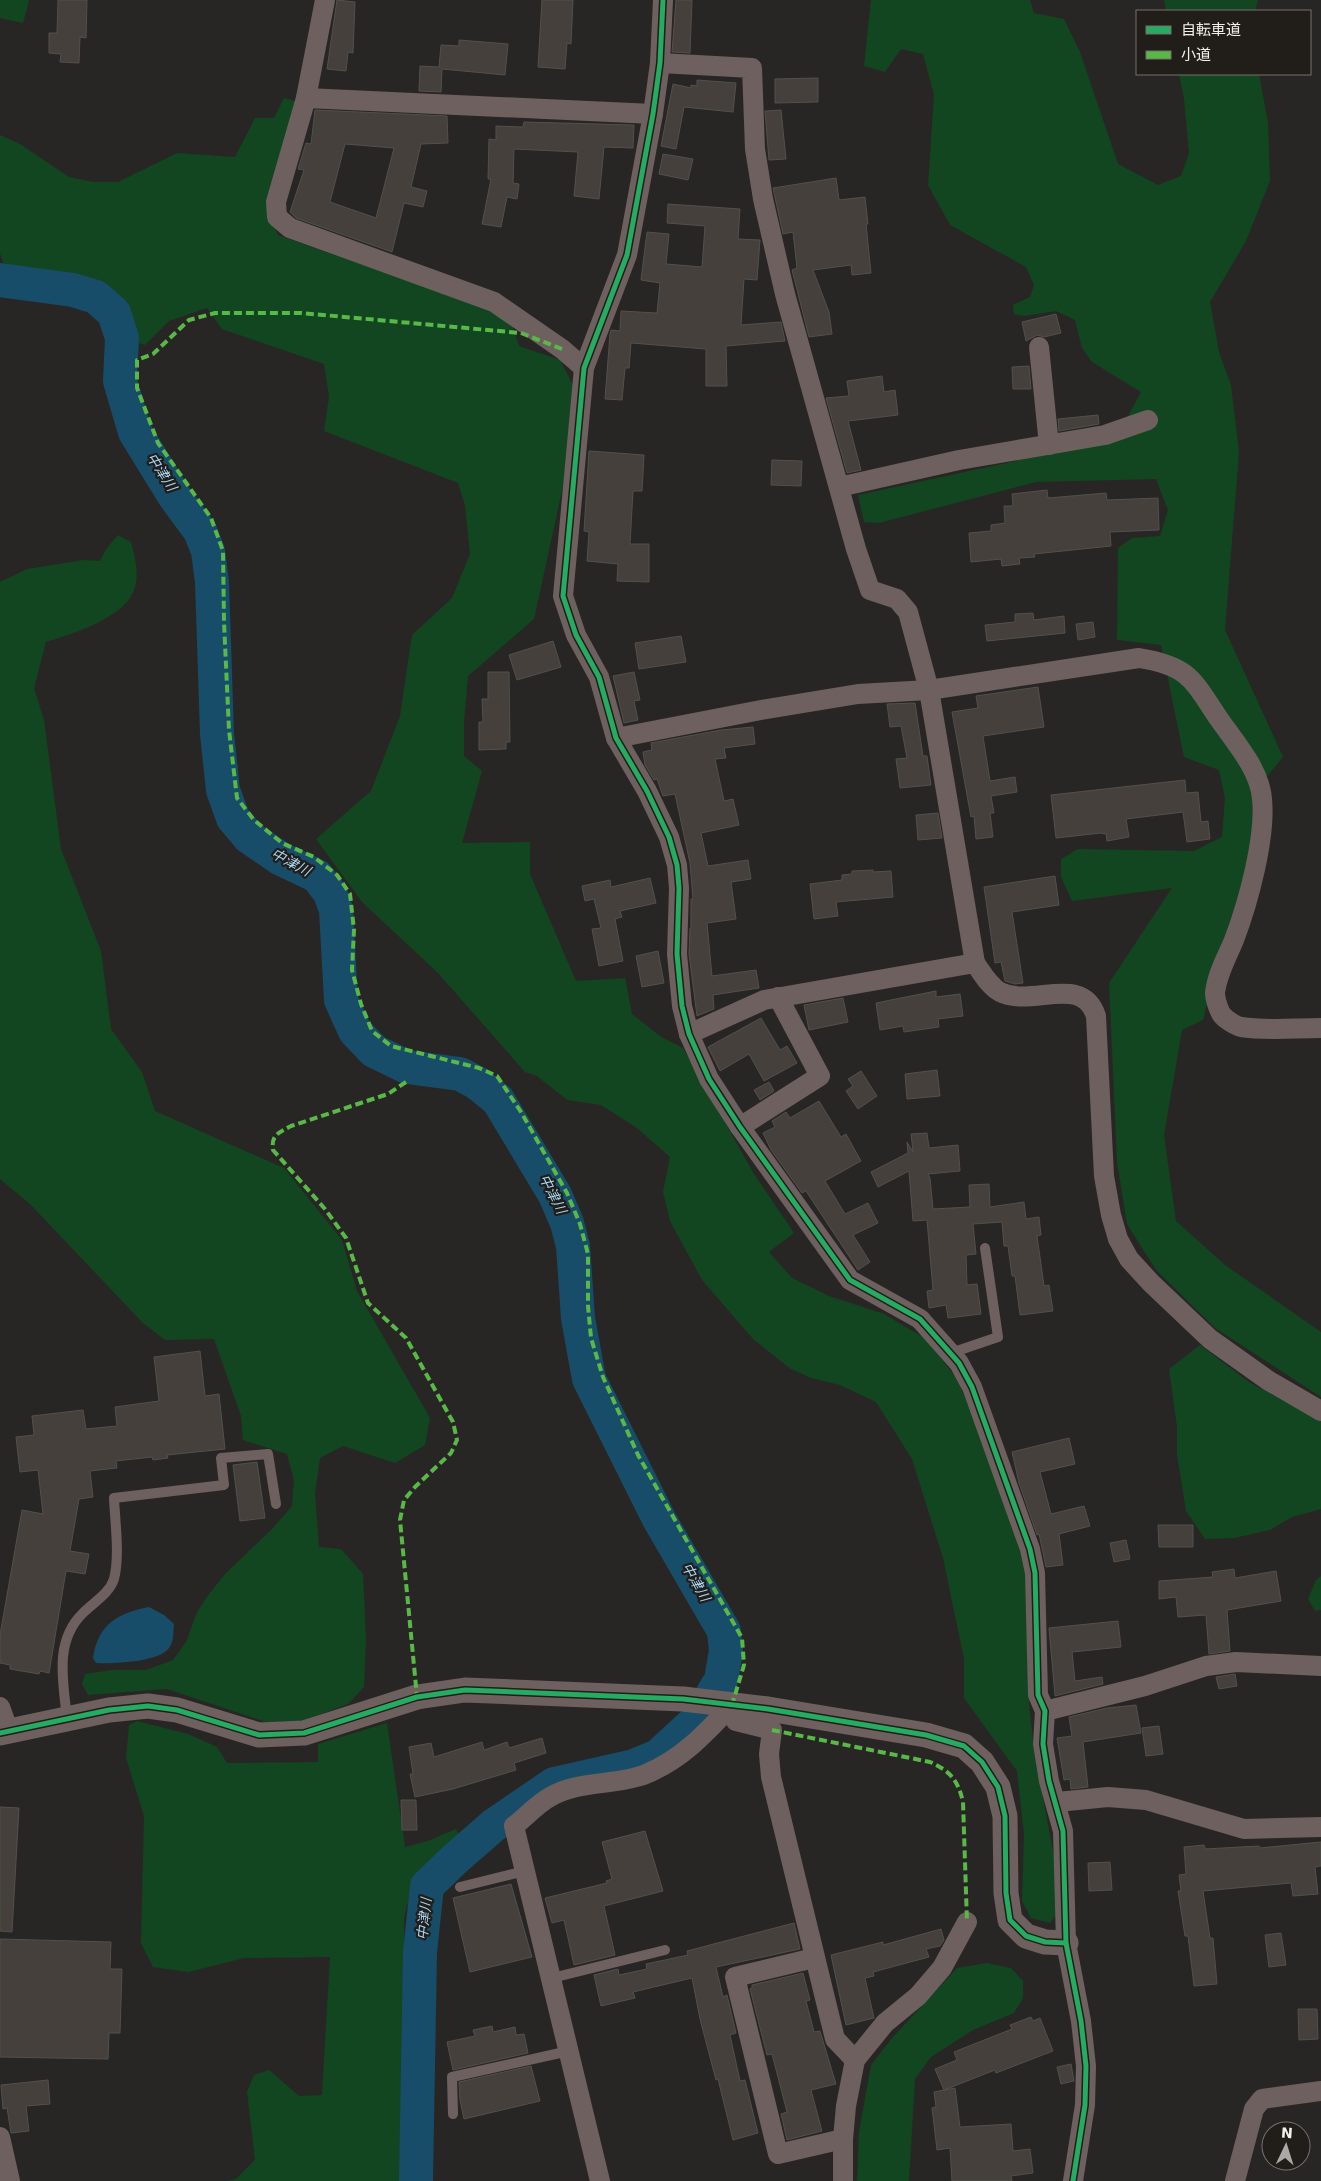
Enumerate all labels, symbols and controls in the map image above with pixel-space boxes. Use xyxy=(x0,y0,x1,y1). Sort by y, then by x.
legend xyxy=(1136,10,1311,75)
text: 自転車道 xyxy=(1181,21,1241,39)
text: 小道 xyxy=(1181,46,1211,64)
water label: 中津川 xyxy=(144,450,181,496)
water label: 中津川 xyxy=(269,845,315,880)
water label: 中津川 xyxy=(536,1172,571,1218)
water label: 中津川 xyxy=(679,1560,714,1606)
water label: 中津川 xyxy=(414,1895,434,1941)
north arrow xyxy=(1261,2121,1311,2171)
text: N xyxy=(1281,2125,1293,2141)

